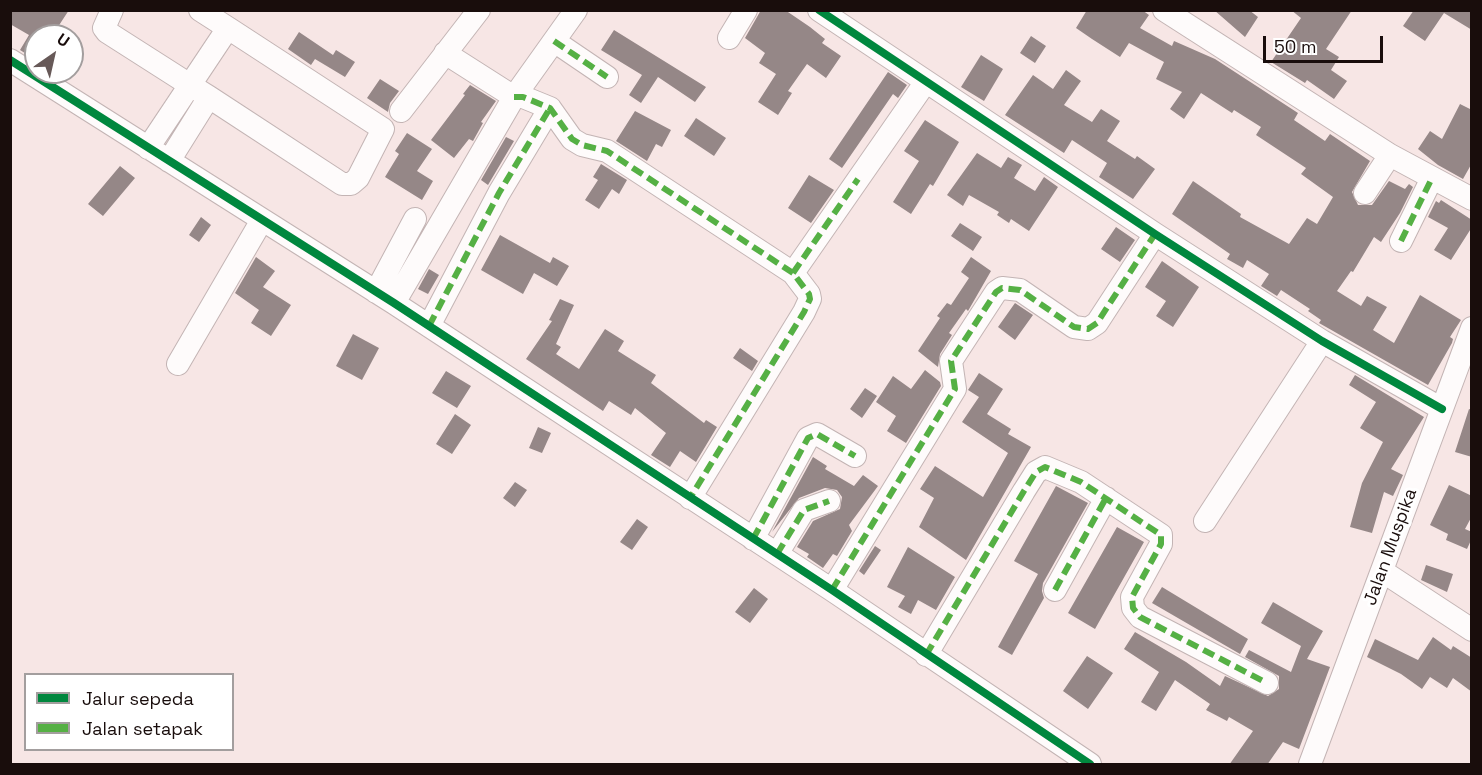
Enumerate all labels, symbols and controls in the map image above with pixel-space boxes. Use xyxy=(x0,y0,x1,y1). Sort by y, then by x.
north arrow xyxy=(24,24,84,84)
scale bar xyxy=(1266,24,1386,62)
text: U xyxy=(53,29,74,52)
text: 50 m xyxy=(1274,35,1316,58)
street label: Jalan Muspika xyxy=(1360,486,1422,608)
legend xyxy=(24,673,234,751)
text: Jalur sepeda xyxy=(82,687,194,710)
text: Jalan setapak xyxy=(82,717,203,740)

